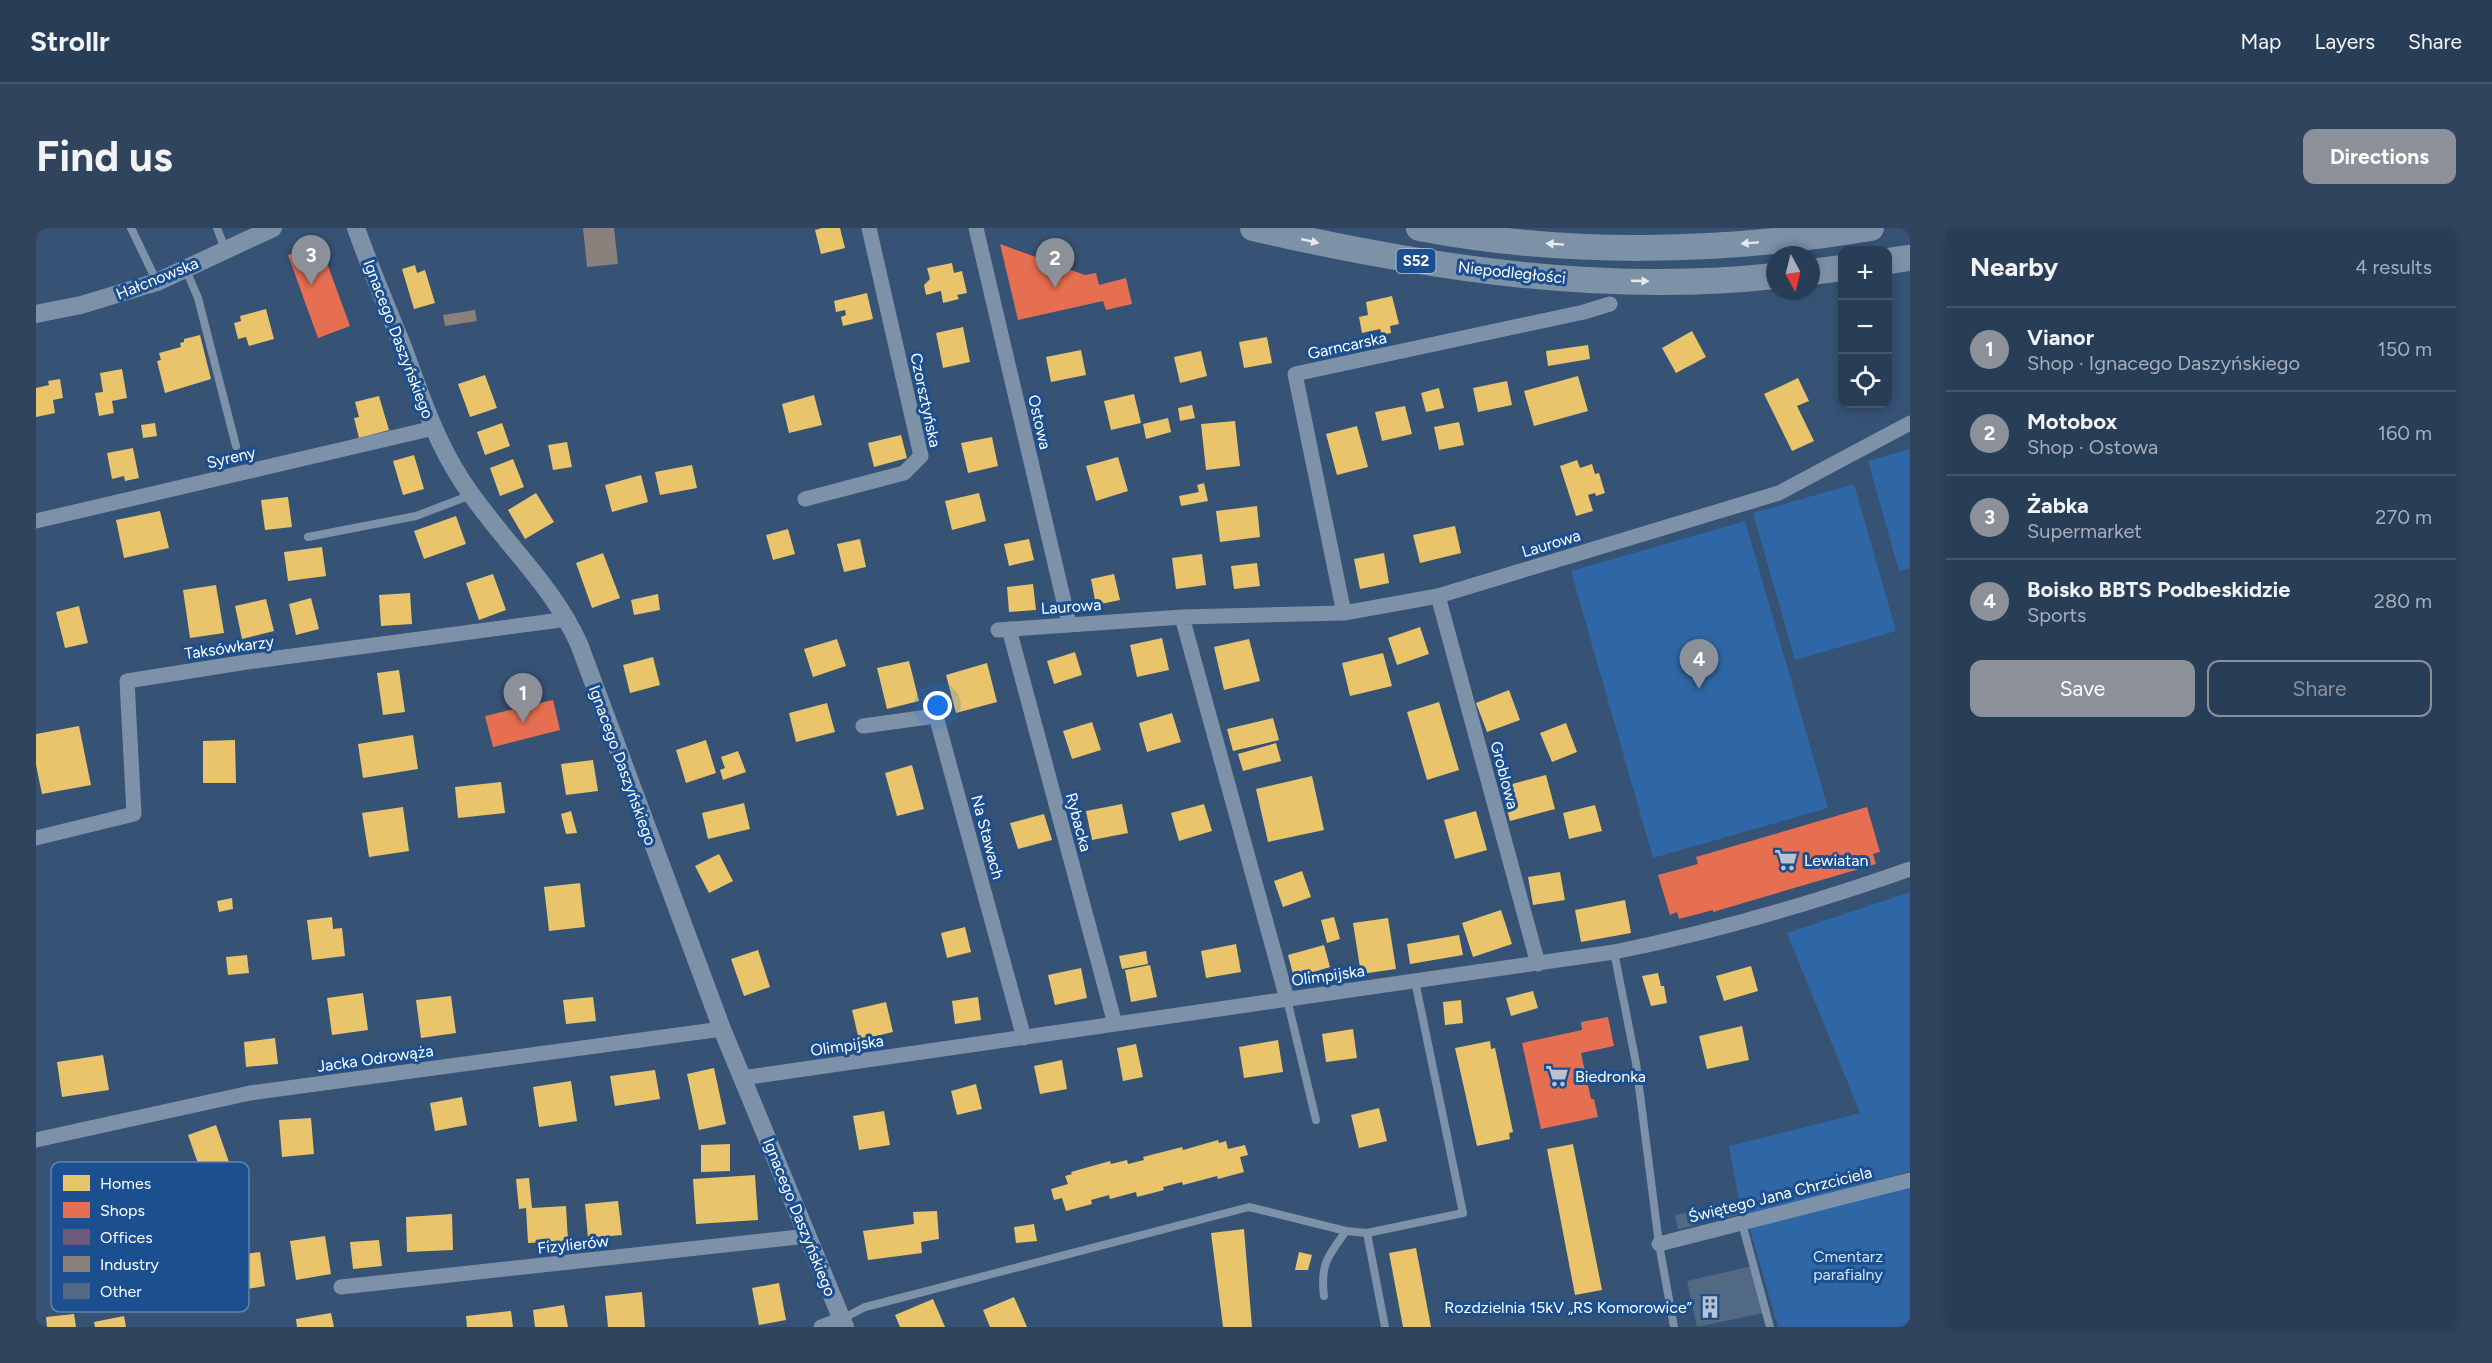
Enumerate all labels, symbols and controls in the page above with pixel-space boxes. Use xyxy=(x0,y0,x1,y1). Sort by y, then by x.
text: Strollr xyxy=(30,24,110,58)
text: Map xyxy=(2241,29,2281,54)
text: Layers xyxy=(2314,29,2375,54)
text: Share xyxy=(2408,29,2462,54)
button: Directions xyxy=(2303,129,2456,184)
text: Find us xyxy=(36,131,173,182)
pin: 3 xyxy=(292,236,330,285)
one-way arrow xyxy=(1301,237,1320,246)
pin: 2 xyxy=(1036,238,1074,288)
one-way arrow xyxy=(1740,238,1759,248)
one-way arrow xyxy=(1546,239,1565,248)
north arrow xyxy=(1766,246,1820,300)
map controls xyxy=(1838,246,1892,408)
button: + xyxy=(1838,246,1892,300)
road number: S52 xyxy=(1396,249,1436,273)
text: Nearby xyxy=(1970,251,2058,283)
street label: Hałcnowska xyxy=(113,253,201,304)
text: 4 results xyxy=(2355,255,2432,279)
street label: Ignacego Daszyńskiego xyxy=(359,257,438,421)
street label: Niepodległości xyxy=(1457,257,1567,288)
one-way arrow xyxy=(1630,276,1649,286)
button: − xyxy=(1838,300,1892,354)
text: Vianor xyxy=(2027,324,2094,351)
street label: Garncarska xyxy=(1306,328,1388,363)
text: 1 xyxy=(1985,337,1994,361)
text: 150 m xyxy=(2377,337,2432,361)
street label: Czorsztyńska xyxy=(906,351,945,449)
text: Shop · Ignacego Daszyńskiego xyxy=(2027,351,2300,375)
button: locate xyxy=(1838,354,1892,408)
street label: Ostowa xyxy=(1024,393,1055,451)
text: Motobox xyxy=(2027,408,2117,435)
text: 2 xyxy=(1984,421,1995,445)
text: 160 m xyxy=(2378,421,2432,445)
text: Shop · Ostowa xyxy=(2027,435,2158,459)
street label: Syreny xyxy=(205,443,258,472)
text: Żabka xyxy=(2027,492,2089,519)
text: 3 xyxy=(1984,505,1995,529)
text: 270 m xyxy=(2375,505,2432,529)
text: Supermarket xyxy=(2027,519,2142,543)
street label: Laurowa xyxy=(1519,526,1583,561)
text: Boisko BBTS Podbeskidzie xyxy=(2027,576,2291,603)
text: 4 xyxy=(1983,589,1996,613)
text: 280 m xyxy=(2374,589,2432,613)
street label: Laurowa xyxy=(1040,595,1102,618)
text: Sports xyxy=(2027,603,2086,627)
street label: Taksówkarzy xyxy=(183,632,276,663)
pin: 4 xyxy=(1680,640,1718,689)
button: Save xyxy=(1970,660,2195,717)
button: Share xyxy=(2207,660,2432,717)
pin: 1 xyxy=(504,674,542,723)
street label: Ignacego Daszyńskiego xyxy=(585,683,660,848)
your location xyxy=(923,691,952,720)
street label: Groblowa xyxy=(1486,739,1523,811)
street label: Rybacka xyxy=(1062,791,1095,854)
street label: Na Stawach xyxy=(967,793,1008,881)
supermarket icon: Lewiatan xyxy=(1773,847,1799,873)
place label: Lewiatan xyxy=(1804,851,1868,870)
street label: Olimpijska xyxy=(1290,961,1366,990)
street label: Olimpijska xyxy=(809,1031,885,1060)
street label: Jacka Odrowąża xyxy=(316,1041,435,1076)
supermarket icon: Biedronka xyxy=(1544,1063,1570,1089)
place label: Biedronka xyxy=(1575,1067,1646,1086)
street label: Ignacego Daszyńskiego xyxy=(759,1135,840,1299)
legend xyxy=(51,1162,249,1312)
street label: Świętego Jana Chrzciciela xyxy=(1686,1162,1874,1227)
text: Homes xyxy=(100,1174,151,1193)
text: Shops xyxy=(100,1201,145,1220)
text: Offices xyxy=(100,1228,153,1247)
street label: Fizylierów xyxy=(536,1231,610,1258)
park label: Cmentarz parafialny xyxy=(1813,1247,1883,1284)
text: Industry xyxy=(100,1255,159,1274)
text: Other xyxy=(100,1282,142,1301)
building icon: Rozdzielnia 15kV „RS Komorowice” xyxy=(1697,1294,1723,1320)
place label: Rozdzielnia 15kV „RS Komorowice” xyxy=(1444,1298,1693,1317)

